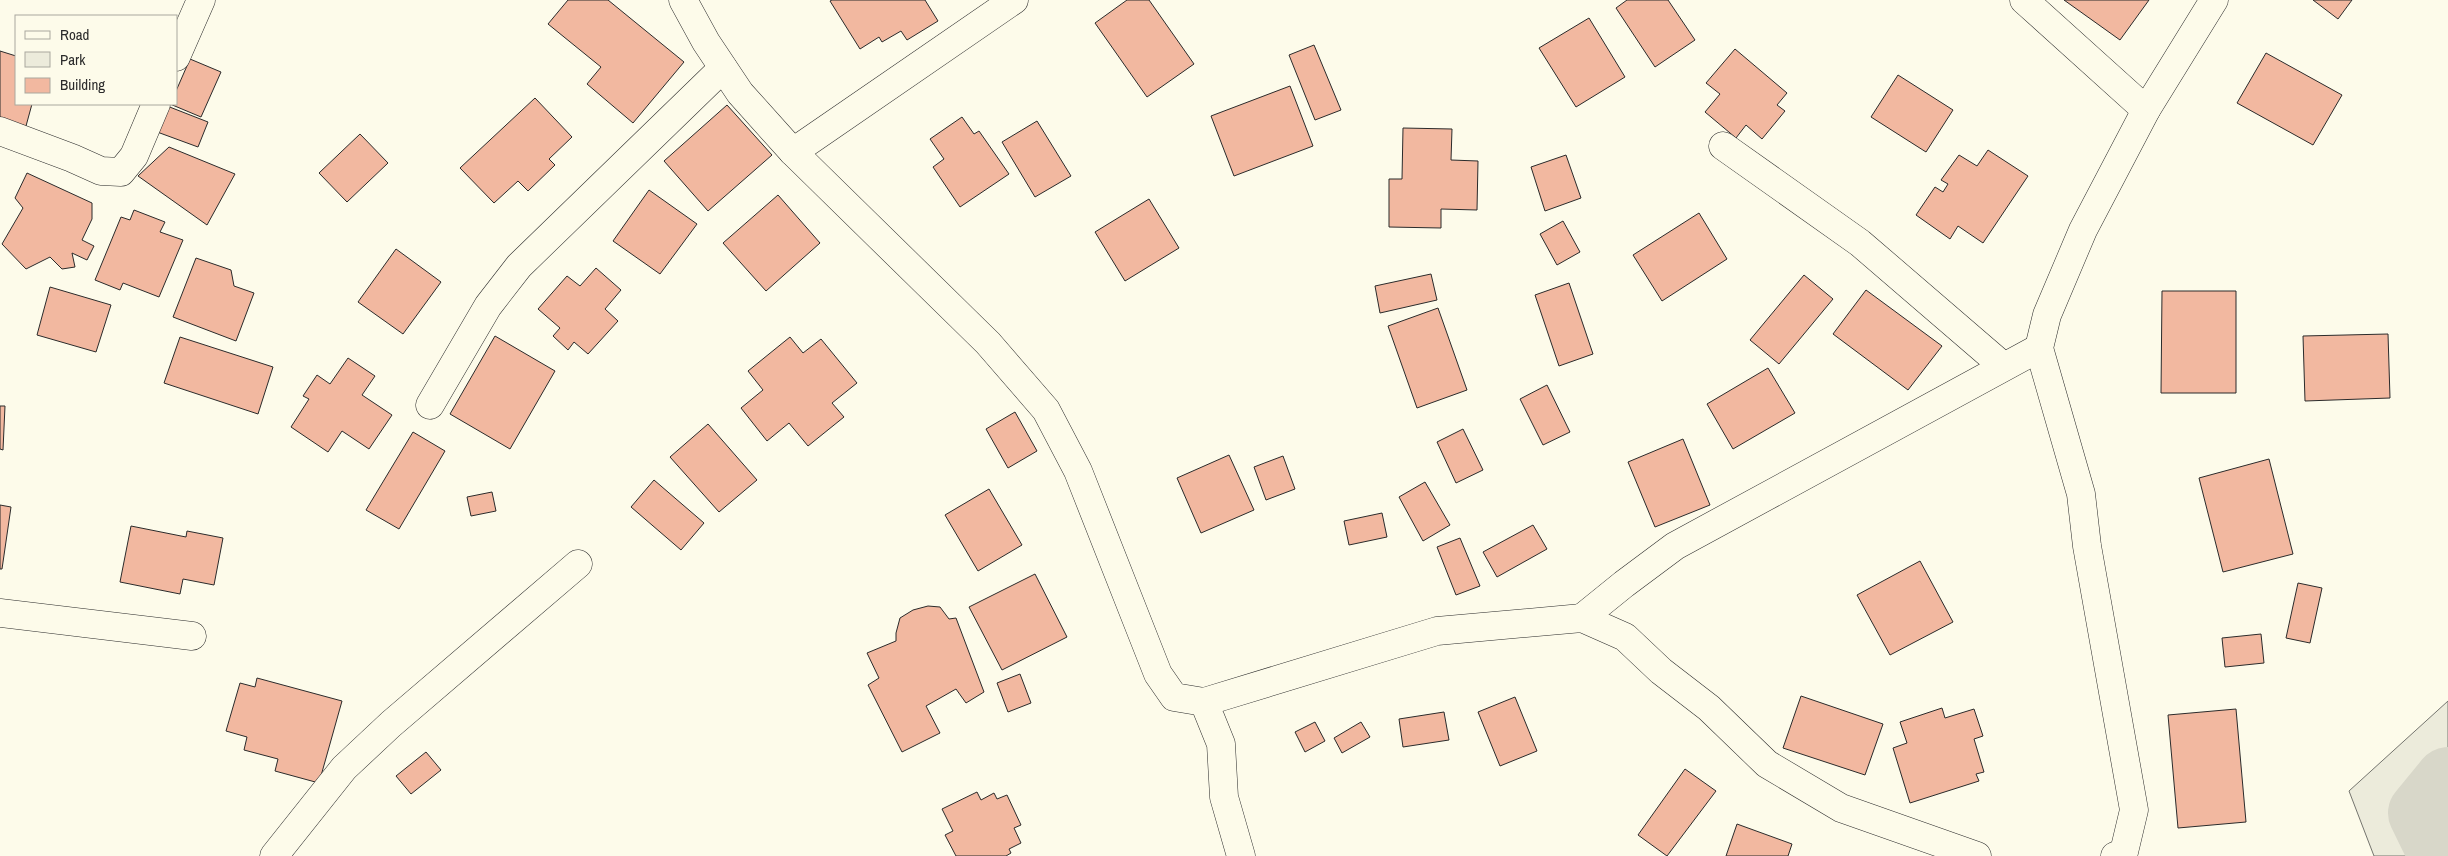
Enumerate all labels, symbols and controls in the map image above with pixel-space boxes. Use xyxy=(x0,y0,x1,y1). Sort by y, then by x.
legend xyxy=(15,15,178,105)
text: Road xyxy=(60,24,89,45)
text: Park xyxy=(60,49,86,70)
text: Building xyxy=(60,74,105,95)

